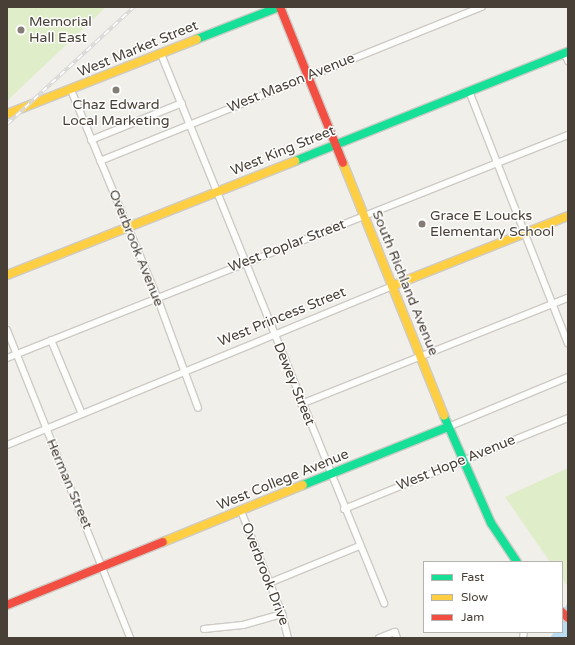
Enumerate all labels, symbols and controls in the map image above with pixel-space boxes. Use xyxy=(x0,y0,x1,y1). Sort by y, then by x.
place label: Memorial Hall East xyxy=(29,14,92,46)
street label: West Market Street xyxy=(75,17,201,81)
marker: Memorial Hall East xyxy=(16,25,26,35)
street label: West Mason Avenue xyxy=(225,50,357,116)
marker: Chaz Edward Local Marketing xyxy=(111,85,121,95)
place label: Chaz Edward Local Marketing xyxy=(62,97,170,130)
street label: West King Street xyxy=(228,122,338,180)
street label: Overbrook Avenue xyxy=(105,187,167,309)
street label: South Richland Avenue xyxy=(368,208,442,358)
place label: Grace E Loucks Elementary School xyxy=(430,208,554,240)
street label: West Poplar Street xyxy=(226,216,348,276)
marker: Grace E Loucks Elementary School xyxy=(417,219,427,229)
street label: West Princess Street xyxy=(216,284,348,350)
street label: Dewey Street xyxy=(270,340,318,428)
street label: West Hope Avenue xyxy=(394,432,518,494)
street label: Herman Street xyxy=(42,436,96,532)
street label: West College Avenue xyxy=(215,446,351,514)
street label: Overbrook Drive xyxy=(238,520,292,628)
legend xyxy=(423,561,563,633)
text: Fast xyxy=(461,570,484,584)
text: Slow xyxy=(461,590,488,604)
text: Jam xyxy=(461,610,484,624)

